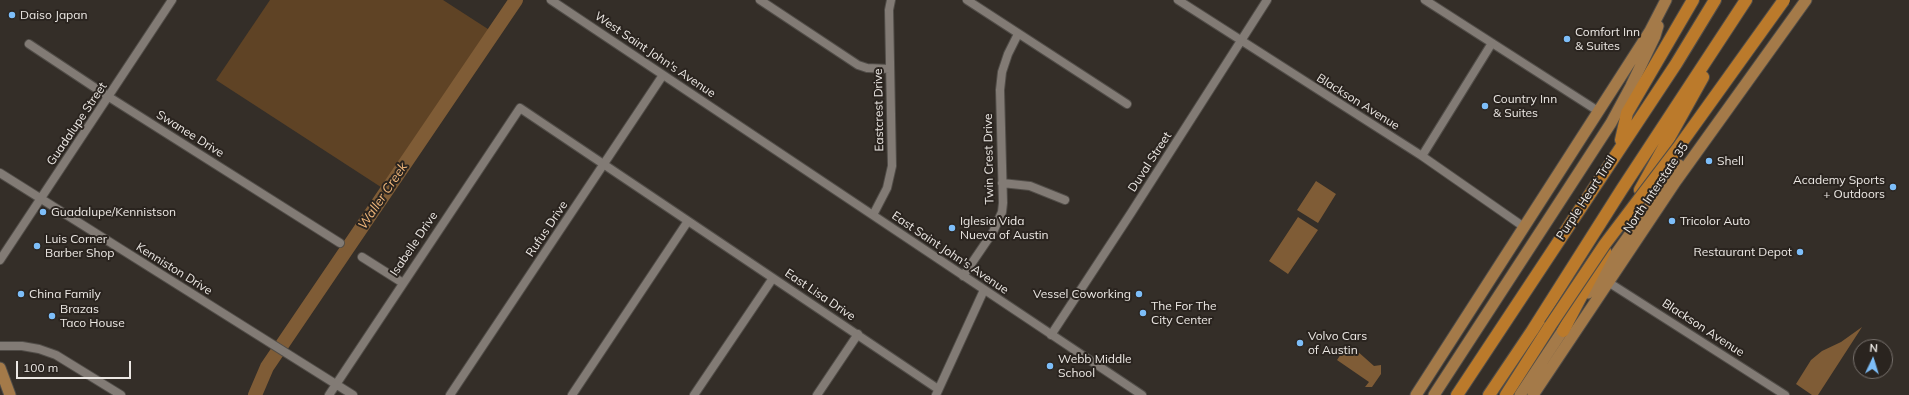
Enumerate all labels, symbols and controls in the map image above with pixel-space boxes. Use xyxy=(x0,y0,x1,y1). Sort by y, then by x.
place label: Daiso Japan xyxy=(20,8,88,22)
street label: West Saint John's Avenue xyxy=(592,9,718,101)
marker: Daiso Japan xyxy=(7,10,17,20)
place label: Comfort Inn & Suites xyxy=(1575,25,1640,53)
marker: Comfort Inn & Suites xyxy=(1562,34,1572,44)
street label: Eastcrest Drive xyxy=(871,68,887,152)
street label: Blackson Avenue xyxy=(1314,71,1402,133)
street label: Guadalupe Street xyxy=(44,80,110,168)
place label: Country Inn & Suites xyxy=(1493,92,1557,120)
marker: Country Inn & Suites xyxy=(1480,101,1490,111)
street label: Swanee Drive xyxy=(153,107,227,161)
street label: Twin Crest Drive xyxy=(981,113,997,205)
street label: Duval Street xyxy=(1125,129,1175,195)
street label: North Interstate 35 xyxy=(1621,140,1691,236)
street label: Purple Heart Trail xyxy=(1553,153,1619,243)
place label: Shell xyxy=(1717,154,1744,168)
marker: Shell xyxy=(1704,156,1714,166)
water label: Waller Creek xyxy=(355,160,411,232)
place label: Academy Sports + Outdoors xyxy=(1793,173,1885,201)
marker: Academy Sports + Outdoors xyxy=(1888,182,1898,192)
street label: Rufus Drive xyxy=(523,198,571,260)
place label: Guadalupe/Kennistson xyxy=(51,205,176,219)
marker: Guadalupe/Kennistson xyxy=(38,207,48,217)
street label: Isabelle Drive xyxy=(387,209,441,279)
street label: East Saint John's Avenue xyxy=(889,209,1011,297)
place label: Iglesia Vida Nueva of Austin xyxy=(960,214,1049,242)
place label: Tricolor Auto xyxy=(1680,214,1750,228)
marker: Tricolor Auto xyxy=(1667,216,1677,226)
marker: Iglesia Vida Nueva of Austin xyxy=(947,223,957,233)
place label: Luis Corner Barber Shop xyxy=(45,232,114,260)
street label: Kenniston Drive xyxy=(133,240,215,298)
marker: Luis Corner Barber Shop xyxy=(32,241,42,251)
place label: Restaurant Depot xyxy=(1694,245,1792,259)
marker: Restaurant Depot xyxy=(1795,247,1805,257)
street label: East Lisa Drive xyxy=(782,266,858,324)
place label: China Family xyxy=(29,287,101,301)
place label: Vessel Coworking xyxy=(1033,287,1131,301)
marker: China Family xyxy=(16,289,26,299)
marker: Vessel Coworking xyxy=(1134,289,1144,299)
street label: Blackson Avenue xyxy=(1659,296,1747,360)
place label: The For The City Center xyxy=(1151,299,1217,327)
place label: Brazas Taco House xyxy=(60,302,125,330)
marker: The For The City Center xyxy=(1138,308,1148,318)
marker: Brazas Taco House xyxy=(47,311,57,321)
place label: Volvo Cars of Austin xyxy=(1308,329,1367,357)
marker: Volvo Cars of Austin xyxy=(1295,338,1305,348)
north arrow xyxy=(1853,339,1893,379)
text: N xyxy=(1869,341,1878,355)
place label: Webb Middle School xyxy=(1058,352,1132,380)
scale bar xyxy=(18,353,133,379)
text: 100 m xyxy=(23,360,58,375)
marker: Webb Middle School xyxy=(1045,361,1055,371)

